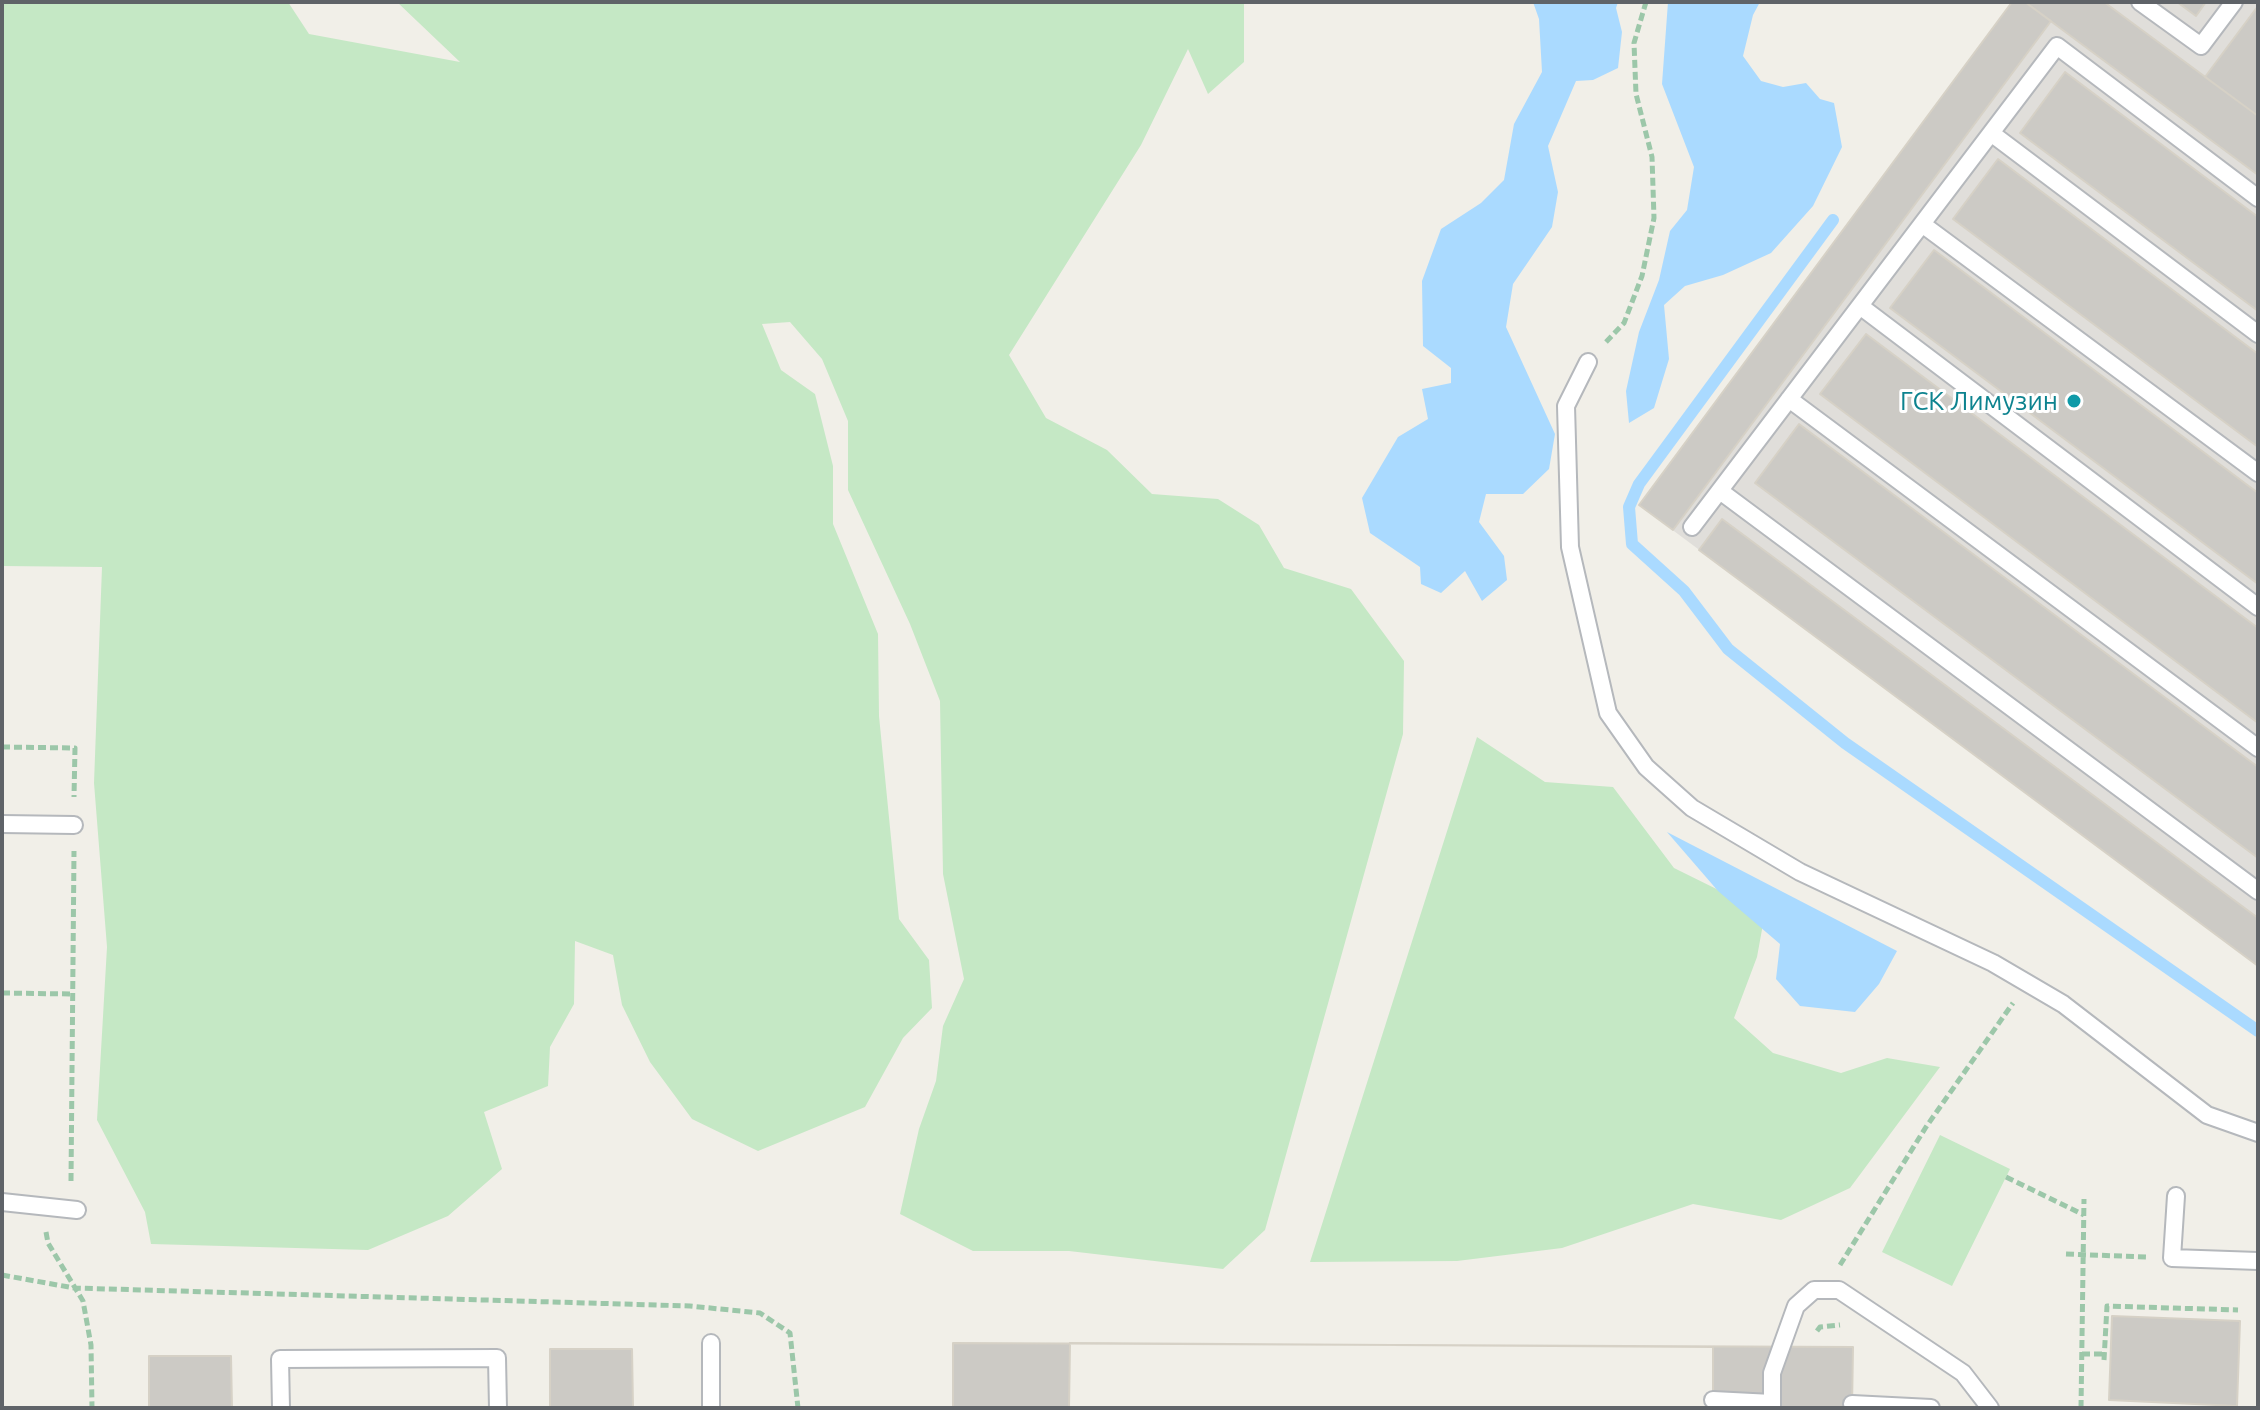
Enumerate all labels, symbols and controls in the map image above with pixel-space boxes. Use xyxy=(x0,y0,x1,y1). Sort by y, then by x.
place label: ГСК Лимузин xyxy=(1900,385,2058,417)
marker: ГСК Лимузин xyxy=(2065,392,2083,410)

